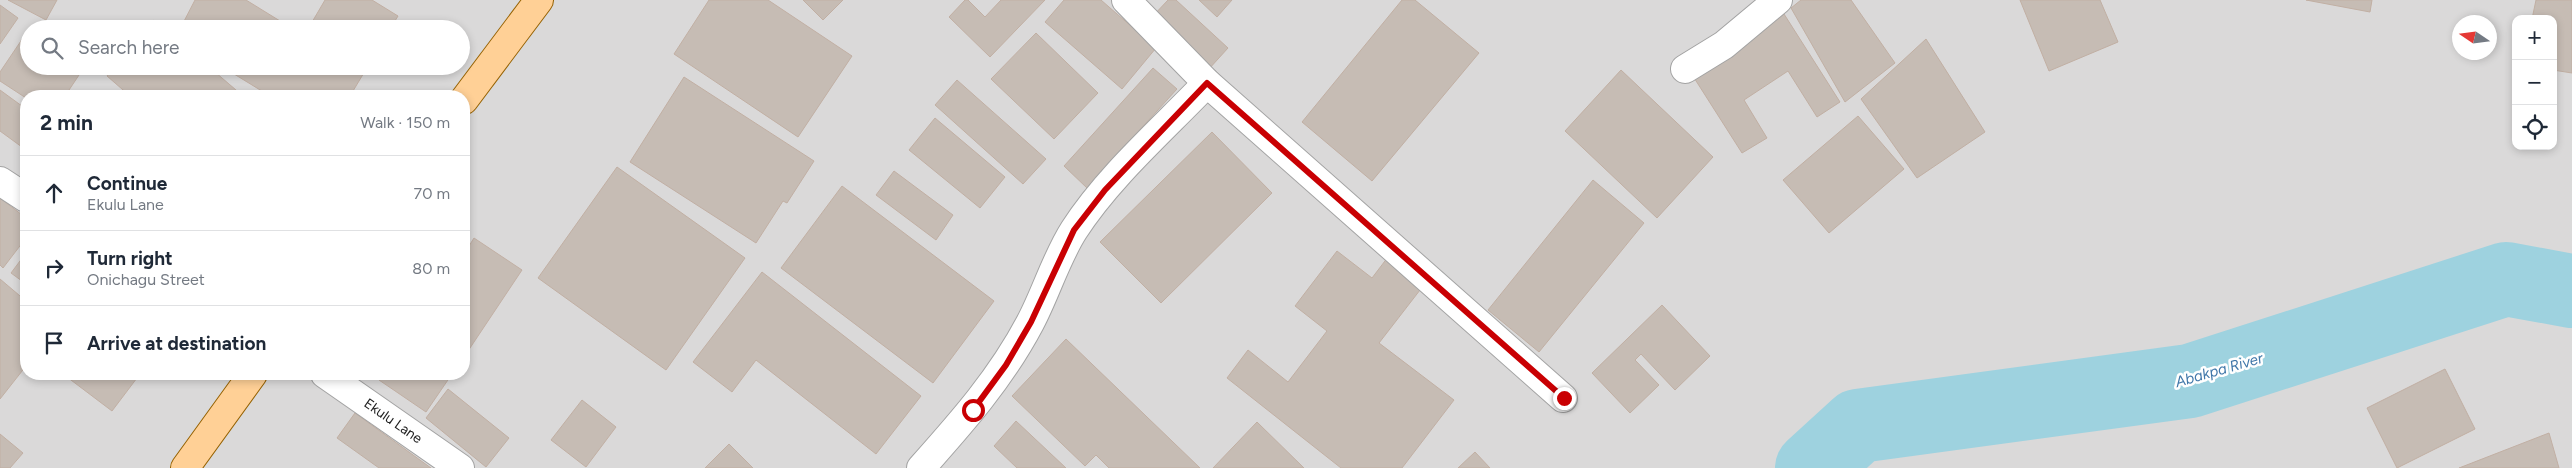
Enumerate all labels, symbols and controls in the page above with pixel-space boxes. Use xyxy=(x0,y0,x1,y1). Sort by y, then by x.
north arrow xyxy=(2452,15,2497,60)
map controls xyxy=(2512,15,2557,150)
button: + xyxy=(2512,15,2557,60)
search box xyxy=(20,20,470,75)
icon: search xyxy=(38,34,66,62)
text: Search here xyxy=(78,36,180,59)
button: − xyxy=(2512,60,2557,105)
button: locate xyxy=(2512,105,2557,150)
text: 2 min xyxy=(40,110,93,135)
text: Walk · 150 m xyxy=(360,113,450,132)
text: Continue xyxy=(87,172,167,195)
icon: ahead xyxy=(40,179,68,207)
text: 70 m xyxy=(414,184,450,203)
text: Ekulu Lane xyxy=(87,195,164,214)
text: Turn right xyxy=(87,247,173,270)
icon: right xyxy=(40,254,68,282)
text: 80 m xyxy=(412,259,450,278)
text: Onichagu Street xyxy=(87,270,205,289)
icon: arrive xyxy=(40,329,68,357)
text: Arrive at destination xyxy=(87,332,266,355)
water label: Abakpa River xyxy=(2172,349,2266,391)
route end xyxy=(1553,387,1576,410)
street label: Ekulu Lane xyxy=(361,395,426,447)
route start xyxy=(962,399,985,422)

